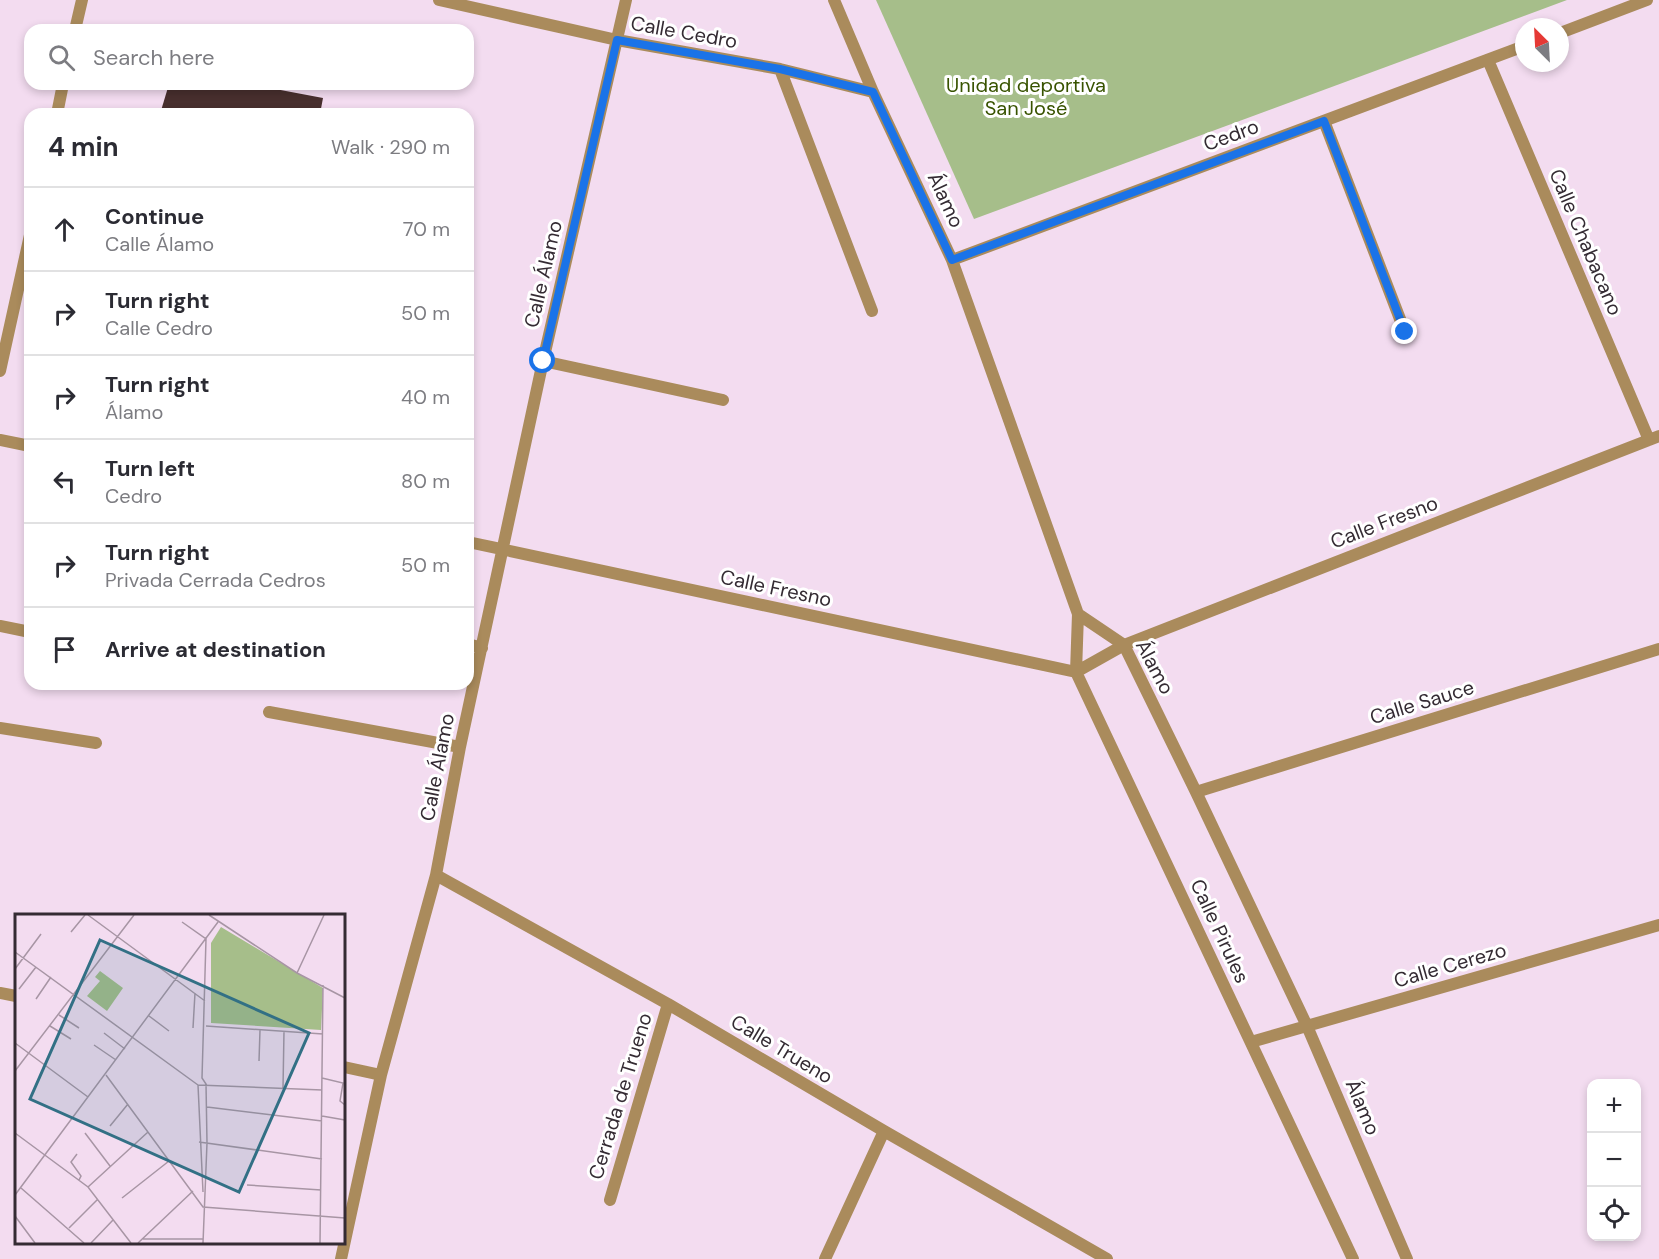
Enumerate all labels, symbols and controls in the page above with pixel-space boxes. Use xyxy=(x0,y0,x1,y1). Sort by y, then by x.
street label: Calle Cedro xyxy=(629,10,739,54)
north arrow xyxy=(1515,18,1569,72)
search box xyxy=(24,24,474,90)
icon: search xyxy=(45,41,78,74)
text: Search here xyxy=(93,43,214,72)
park label: Unidad deportiva San José xyxy=(946,72,1106,121)
street label: Cedro xyxy=(1200,113,1262,157)
text: 4 min xyxy=(48,130,119,164)
text: Walk · 290 m xyxy=(331,134,450,160)
street label: Calle Chabacano xyxy=(1543,165,1629,319)
street label: Álamo xyxy=(922,168,970,232)
text: Continue xyxy=(105,202,204,231)
icon: ahead xyxy=(48,213,81,246)
text: 70 m xyxy=(403,216,450,242)
street label: Calle Álamo xyxy=(518,218,568,330)
text: Calle Álamo xyxy=(105,231,214,257)
text: Turn right xyxy=(105,286,210,315)
icon: right xyxy=(48,297,81,330)
text: 50 m xyxy=(401,300,450,326)
text: Calle Cedro xyxy=(105,315,213,341)
route end xyxy=(1391,318,1417,344)
route start xyxy=(529,347,555,373)
text: Turn right xyxy=(105,370,210,399)
icon: right xyxy=(48,381,81,414)
text: 40 m xyxy=(401,384,450,410)
text: Álamo xyxy=(105,399,163,425)
text: Turn left xyxy=(105,454,195,483)
icon: left xyxy=(48,465,81,498)
text: 80 m xyxy=(401,468,450,494)
text: Cedro xyxy=(105,483,162,509)
street label: Calle Fresno xyxy=(1326,490,1442,554)
text: Turn right xyxy=(105,538,210,567)
icon: right xyxy=(48,549,81,582)
text: 50 m xyxy=(401,552,450,578)
street label: Calle Fresno xyxy=(718,564,834,612)
text: Privada Cerrada Cedros xyxy=(105,567,326,593)
icon: arrive xyxy=(48,633,81,666)
text: Arrive at destination xyxy=(105,635,326,664)
street label: Álamo xyxy=(1130,635,1180,699)
street label: Calle Sauce xyxy=(1367,674,1477,730)
street label: Calle Álamo xyxy=(414,711,460,823)
street label: Calle Pirules xyxy=(1185,875,1255,987)
inset map xyxy=(15,914,345,1244)
street label: Calle Cerezo xyxy=(1391,937,1509,993)
street label: Calle Trueno xyxy=(726,1008,838,1090)
street label: Cerrada de Trueno xyxy=(582,1009,658,1183)
street label: Álamo xyxy=(1340,1075,1386,1139)
map controls xyxy=(1587,1079,1641,1241)
button: + xyxy=(1587,1079,1641,1133)
button: − xyxy=(1587,1133,1641,1187)
button: locate xyxy=(1587,1187,1641,1241)

